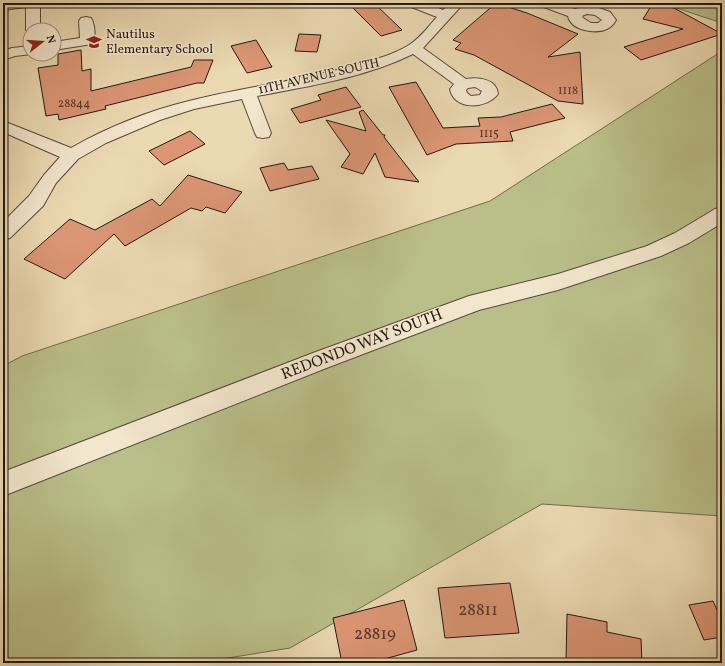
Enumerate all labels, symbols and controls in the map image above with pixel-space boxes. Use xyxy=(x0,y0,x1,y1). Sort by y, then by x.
north arrow xyxy=(22,22,62,62)
place label: Nautilus Elementary School xyxy=(106,26,213,59)
text: N xyxy=(42,33,58,46)
school or university icon: Nautilus Elementary School xyxy=(85,33,103,51)
street label: 11TH AVENUE SOUTH xyxy=(257,54,382,100)
house number: 1118 xyxy=(558,83,578,99)
house number: 28844 xyxy=(58,96,90,112)
house number: 1115 xyxy=(479,126,499,142)
street label: REDONDO WAY SOUTH xyxy=(278,304,446,386)
house number: 28811 xyxy=(458,599,498,622)
house number: 28819 xyxy=(354,623,396,646)

